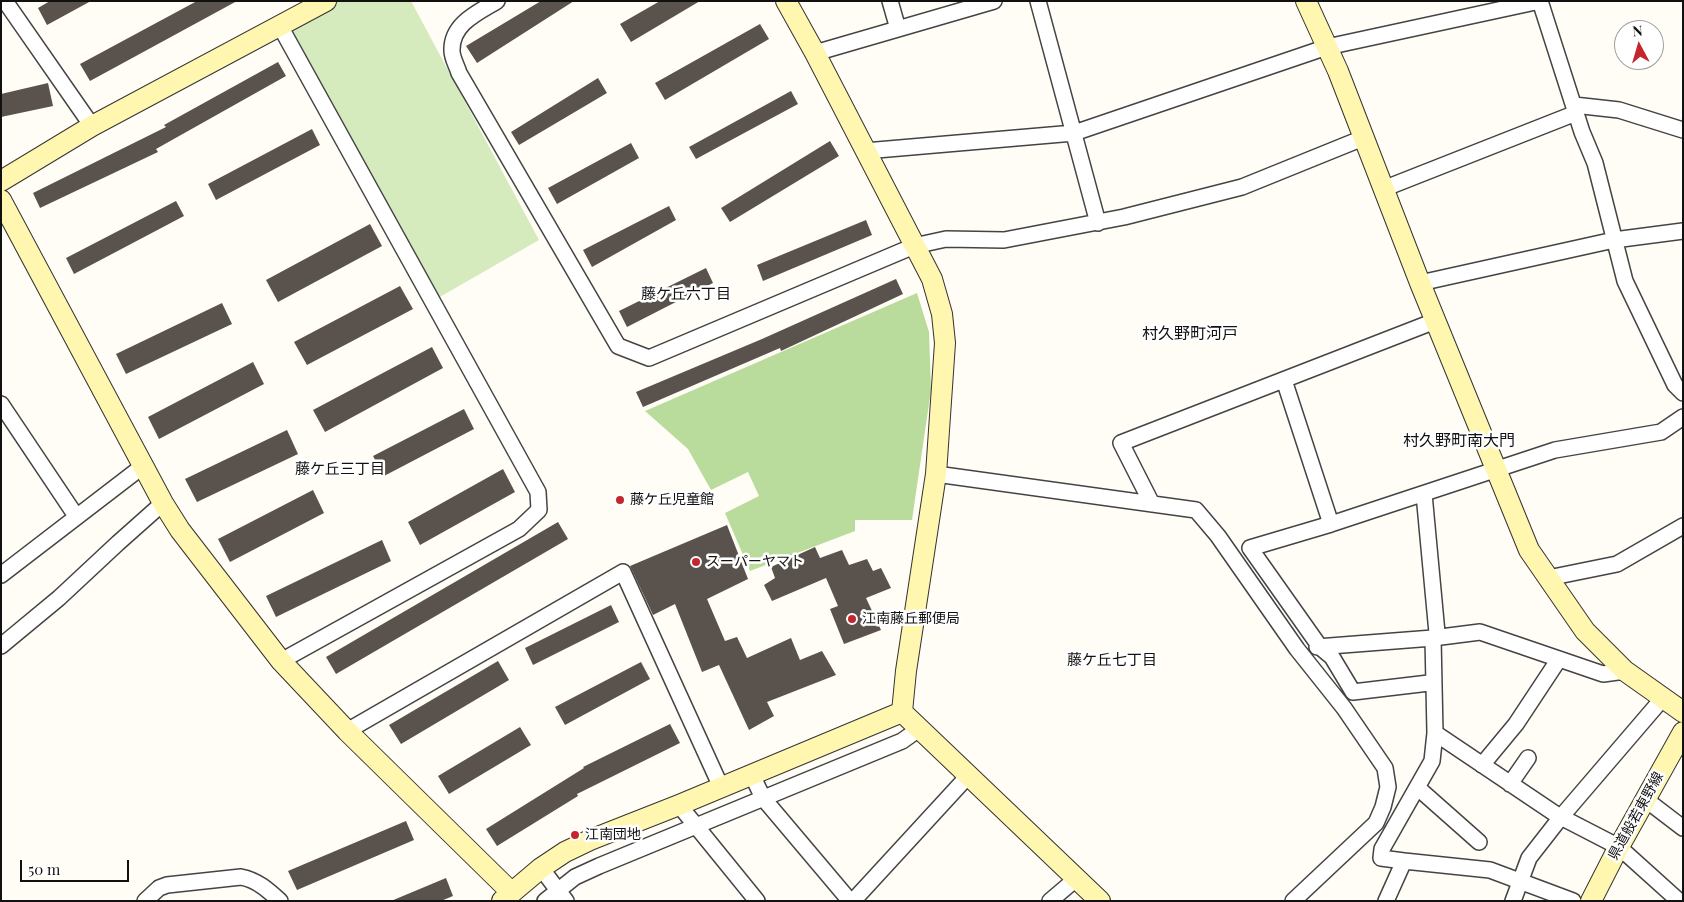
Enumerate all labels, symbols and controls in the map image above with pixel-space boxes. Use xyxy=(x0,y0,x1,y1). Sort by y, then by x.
north arrow xyxy=(1614,20,1664,70)
text: N xyxy=(1631,21,1643,41)
district label: 藤ケ丘六丁目 xyxy=(641,285,731,303)
district label: 村久野町河戸 xyxy=(1142,324,1238,344)
district label: 村久野町南大門 xyxy=(1403,431,1515,451)
district label: 藤ケ丘三丁目 xyxy=(295,460,385,478)
place label: 藤ケ丘児童館 xyxy=(630,492,714,508)
marker: 藤ケ丘児童館 xyxy=(614,494,626,506)
place label: スーパーヤマト xyxy=(706,554,804,570)
marker: スーパーヤマト xyxy=(690,556,702,568)
place label: 江南藤丘郵便局 xyxy=(862,611,960,627)
marker: 江南藤丘郵便局 xyxy=(846,613,858,625)
district label: 藤ケ丘七丁目 xyxy=(1067,651,1157,669)
street label: 県道般若東野線 xyxy=(1605,769,1667,863)
place label: 江南団地 xyxy=(585,827,641,843)
marker: 江南団地 xyxy=(569,829,581,841)
scale bar xyxy=(22,850,131,882)
text: 50 m xyxy=(28,859,60,879)

